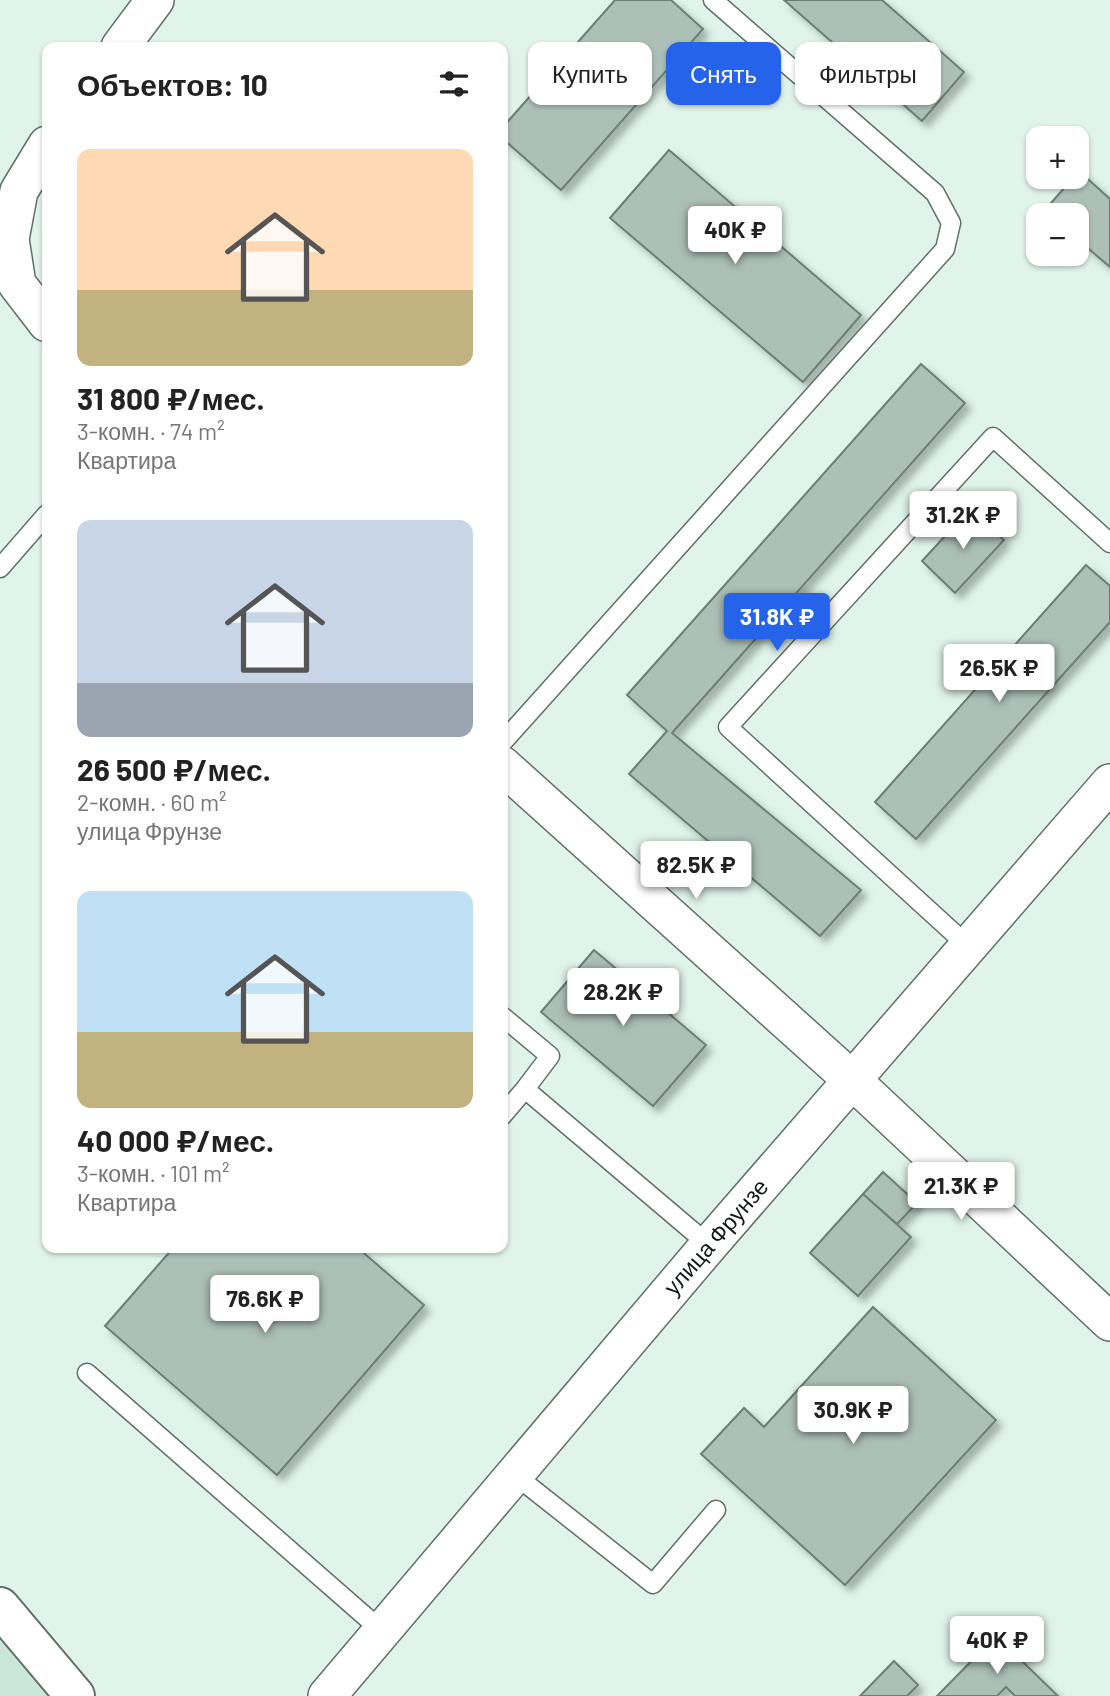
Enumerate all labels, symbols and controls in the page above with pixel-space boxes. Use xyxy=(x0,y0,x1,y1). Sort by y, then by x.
chip: Купить xyxy=(528,42,652,105)
chip: Снять xyxy=(666,42,781,105)
chip: Фильтры xyxy=(795,42,941,105)
icon: filters xyxy=(435,65,473,103)
text: Объектов: 10 xyxy=(77,66,268,102)
map controls xyxy=(1026,126,1089,266)
button: + xyxy=(1026,126,1089,189)
icon: home xyxy=(212,194,338,320)
button: − xyxy=(1026,203,1089,266)
pin: 40K ₽ xyxy=(686,206,784,266)
text: 40K ₽ xyxy=(704,215,766,243)
text: 31 800 ₽/мес. xyxy=(77,380,265,416)
text: 3-комн. · 74 m² xyxy=(77,417,225,445)
text: Квартира xyxy=(77,446,176,474)
pin: 31.2K ₽ xyxy=(898,491,1028,551)
text: 31.2K ₽ xyxy=(926,500,1000,528)
icon: home xyxy=(212,565,338,691)
pin: 31.8K ₽ xyxy=(712,594,842,653)
text: 31.8K ₽ xyxy=(740,602,814,630)
pin: 26.5K ₽ xyxy=(934,644,1064,704)
text: 26.5K ₽ xyxy=(960,653,1038,681)
text: 26 500 ₽/мес. xyxy=(77,751,271,787)
text: 2-комн. · 60 m² xyxy=(77,788,226,816)
text: улица Фрунзе xyxy=(77,817,222,845)
pin: 82.5K ₽ xyxy=(631,842,761,901)
text: 82.5K ₽ xyxy=(656,850,736,878)
icon: home xyxy=(212,936,338,1062)
pin: 28.2K ₽ xyxy=(558,968,688,1028)
text: 28.2K ₽ xyxy=(583,977,663,1005)
text: 40 000 ₽/мес. xyxy=(77,1122,274,1158)
text: 3-комн. · 101 m² xyxy=(77,1159,230,1187)
pin: 21.3K ₽ xyxy=(896,1162,1026,1222)
text: 21.3K ₽ xyxy=(924,1171,998,1199)
street label: улица Фрунзе xyxy=(657,1172,773,1300)
text: Квартира xyxy=(77,1188,176,1216)
pin: 76.6K ₽ xyxy=(200,1276,330,1335)
text: 76.6K ₽ xyxy=(226,1284,304,1312)
pin: 30.9K ₽ xyxy=(788,1386,918,1446)
text: 30.9K ₽ xyxy=(813,1395,893,1423)
pin: 40K ₽ xyxy=(948,1616,1046,1676)
text: 40K ₽ xyxy=(966,1625,1028,1653)

